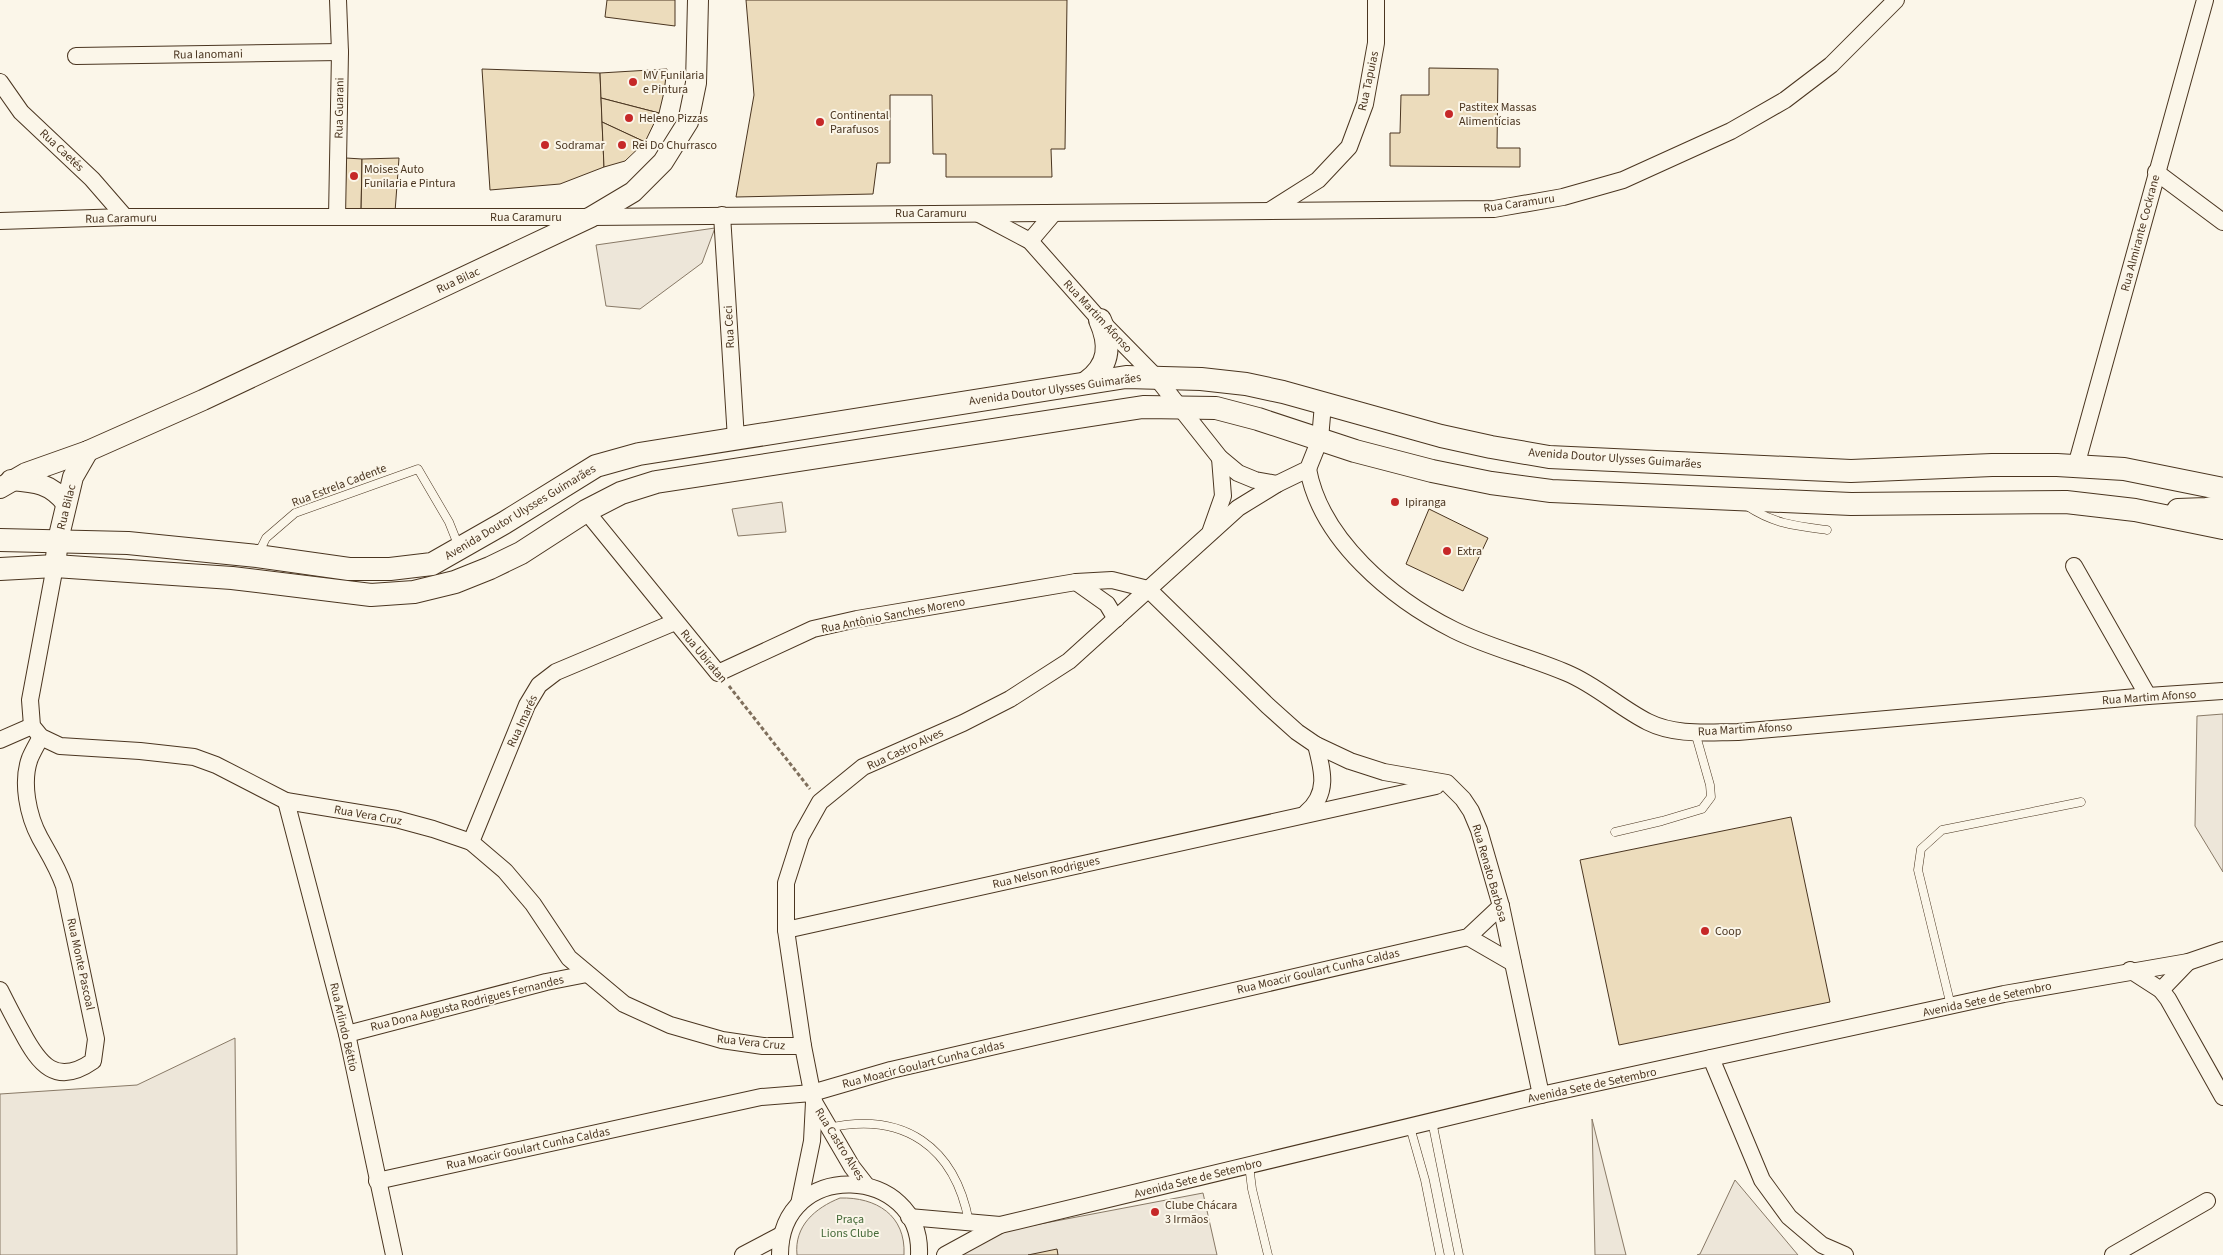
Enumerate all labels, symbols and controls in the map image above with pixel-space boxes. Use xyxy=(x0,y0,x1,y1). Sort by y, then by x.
street label: Rua Ianomani xyxy=(173,45,243,64)
street label: Rua Tapuias xyxy=(1354,50,1383,113)
place label: MV Funilaria e Pintura xyxy=(643,67,704,98)
marker: MV Funilaria e Pintura xyxy=(627,76,639,88)
street label: Rua Guarani xyxy=(330,77,349,139)
place label: Pastitex Massas Alimentícias xyxy=(1459,99,1537,130)
place label: Continental Parafusos xyxy=(830,107,889,138)
marker: Pastitex Massas Alimentícias xyxy=(1443,108,1455,120)
place label: Heleno Pizzas xyxy=(639,110,708,127)
marker: Heleno Pizzas xyxy=(623,112,635,124)
marker: Continental Parafusos xyxy=(814,116,826,128)
street label: Rua Caetés xyxy=(36,125,88,175)
place label: Sodramar xyxy=(555,137,605,154)
place label: Rei Do Churrasco xyxy=(632,137,717,154)
marker: Sodramar xyxy=(539,139,551,151)
marker: Rei Do Churrasco xyxy=(616,139,628,151)
place label: Moises Auto Funilaria e Pintura xyxy=(364,161,456,192)
marker: Moises Auto Funilaria e Pintura xyxy=(348,170,360,182)
street label: Rua Almirante Cockrane xyxy=(2117,173,2164,293)
street label: Rua Caramuru xyxy=(1482,190,1556,217)
street label: Rua Caramuru xyxy=(895,205,967,222)
street label: Rua Caramuru xyxy=(85,209,157,228)
street label: Rua Caramuru xyxy=(490,209,562,226)
street label: Rua Bilac xyxy=(434,263,483,298)
street label: Rua Martim Afonso xyxy=(1059,276,1136,357)
street label: Rua Ceci xyxy=(720,305,739,349)
street label: Avenida Doutor Ulysses Guimarães xyxy=(968,369,1142,410)
street label: Avenida Doutor Ulysses Guimarães xyxy=(1528,444,1702,473)
street label: Rua Estrela Cadente xyxy=(289,460,389,511)
street label: Avenida Doutor Ulysses Guimarães xyxy=(441,460,599,564)
street label: Rua Bilac xyxy=(53,482,80,532)
place label: Ipiranga xyxy=(1405,494,1446,511)
marker: Ipiranga xyxy=(1389,496,1401,508)
place label: Extra xyxy=(1457,543,1482,560)
marker: Extra xyxy=(1441,545,1453,557)
street label: Rua Antônio Sanches Moreno xyxy=(820,593,967,638)
street label: Rua Ubiratan xyxy=(676,626,731,687)
street label: Rua Martim Afonso xyxy=(2101,686,2197,709)
street label: Rua Imarés xyxy=(503,692,542,750)
street label: Rua Martim Afonso xyxy=(1697,719,1793,740)
street label: Rua Castro Alves xyxy=(864,724,946,775)
street label: Rua Vera Cruz xyxy=(333,801,403,830)
street label: Rua Renato Barbosa xyxy=(1467,822,1512,924)
street label: Rua Nelson Rodrigues xyxy=(991,852,1101,893)
street label: Rua Monte Pascoal xyxy=(62,916,99,1012)
place label: Coop xyxy=(1715,923,1742,940)
marker: Coop xyxy=(1699,925,1711,937)
street label: Rua Moacir Goulart Cunha Caldas xyxy=(1235,944,1401,999)
street label: Rua Dona Augusta Rodrigues Fernandes xyxy=(369,971,566,1036)
street label: Avenida Sete de Setembro xyxy=(1921,978,2053,1021)
street label: Rua Arlindo Béttio xyxy=(325,981,362,1073)
street label: Rua Vera Cruz xyxy=(716,1030,786,1055)
street label: Rua Moacir Goulart Cunha Caldas xyxy=(840,1036,1006,1093)
street label: Avenida Sete de Setembro xyxy=(1526,1064,1658,1107)
street label: Rua Castro Alves xyxy=(810,1105,869,1184)
street label: Rua Moacir Goulart Cunha Caldas xyxy=(445,1123,611,1174)
street label: Avenida Sete de Setembro xyxy=(1132,1154,1264,1203)
place label: Clube Chácara 3 Irmãos xyxy=(1165,1197,1237,1228)
marker: Clube Chácara 3 Irmãos xyxy=(1149,1206,1161,1218)
park label: Praça Lions Clube xyxy=(821,1211,879,1242)

